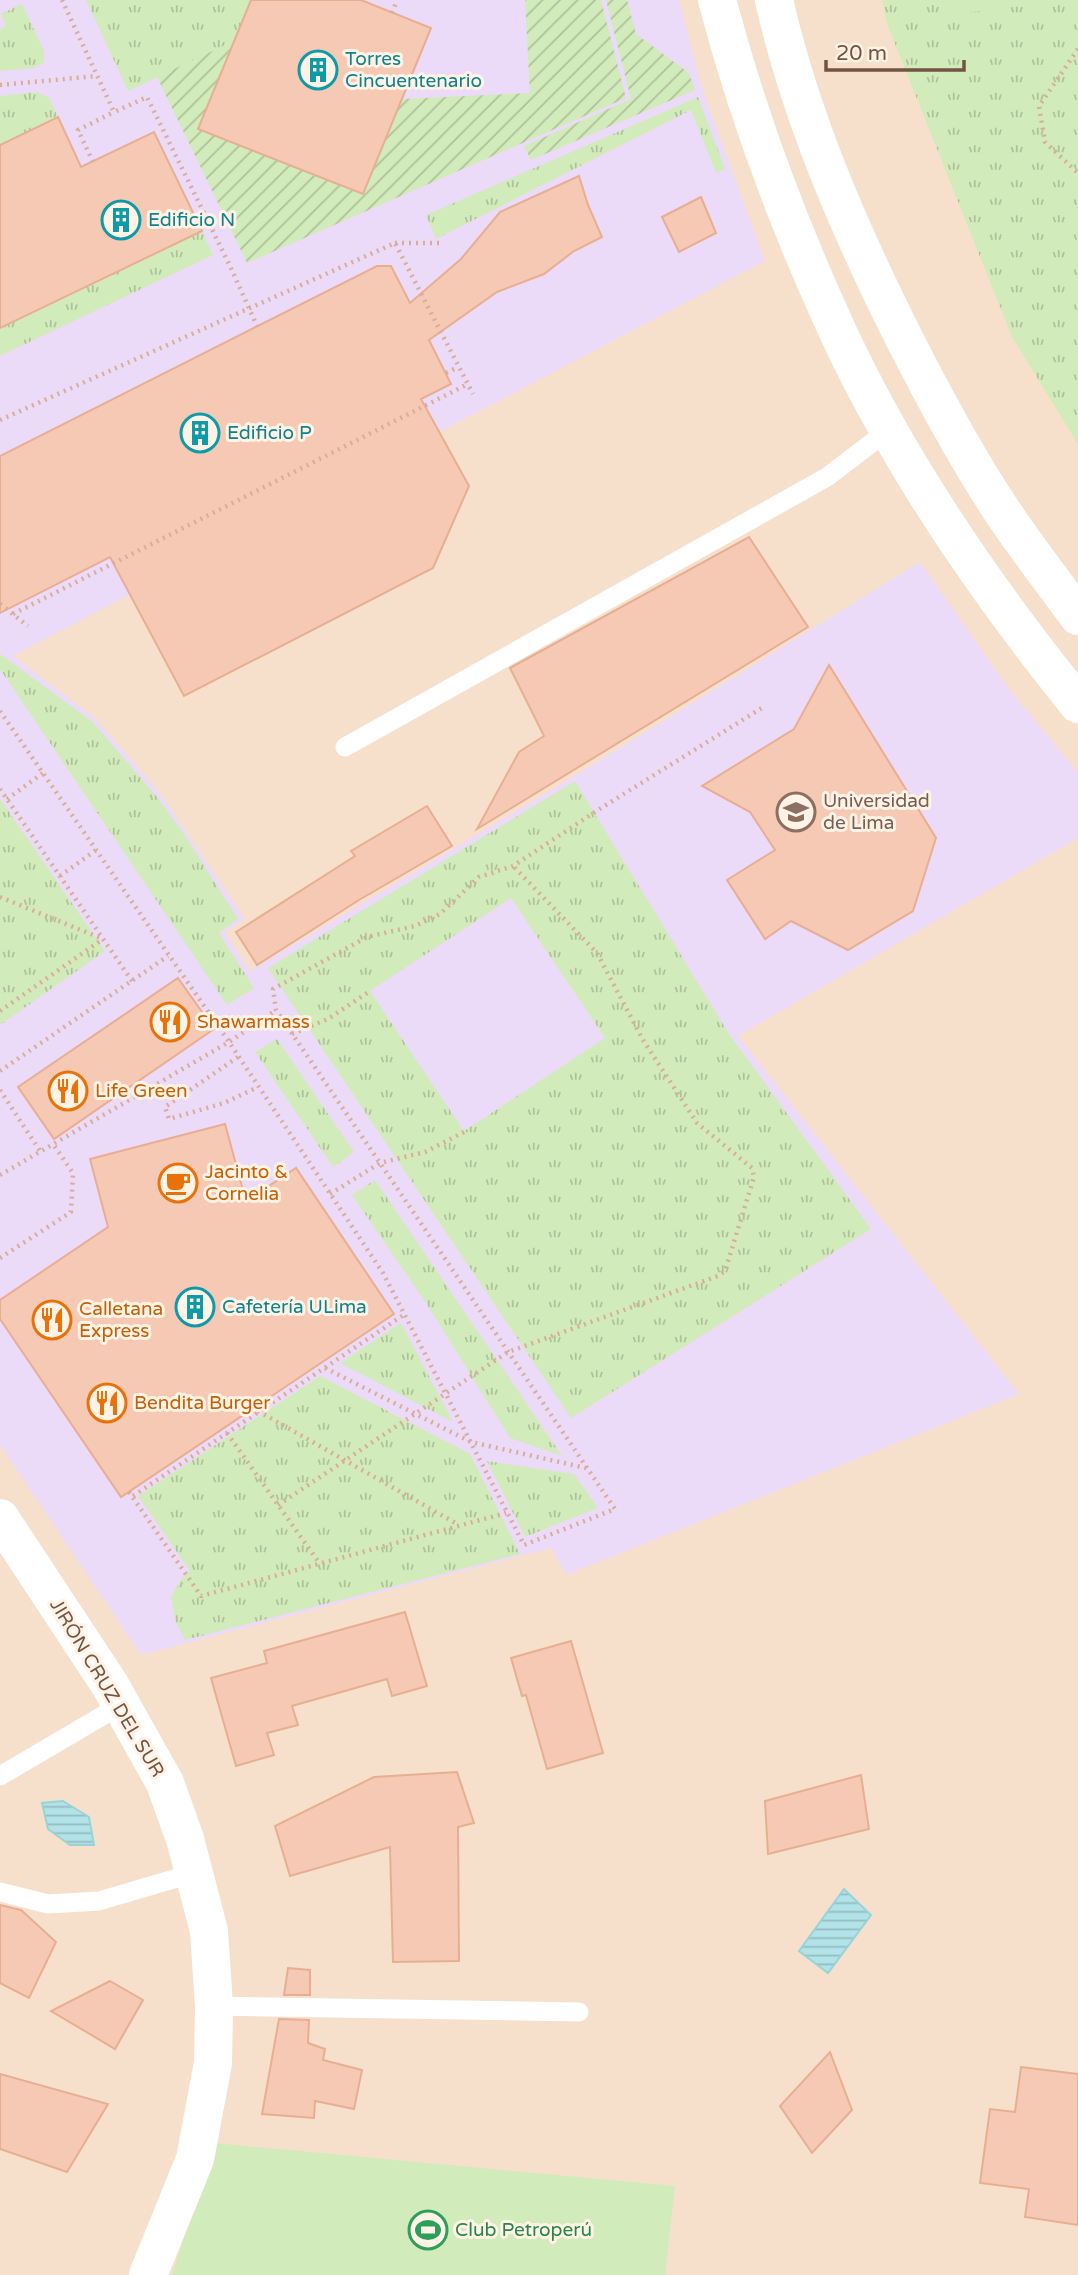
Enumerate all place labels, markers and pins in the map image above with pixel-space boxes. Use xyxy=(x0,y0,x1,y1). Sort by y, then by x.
place label: Torres Cincuentenario xyxy=(345,48,482,92)
building icon: Torres Cincuentenario xyxy=(297,49,339,91)
building icon: Edificio N xyxy=(100,199,142,241)
place label: Edificio N xyxy=(148,209,235,231)
building icon: Edificio P xyxy=(179,412,221,454)
place label: Edificio P xyxy=(227,422,312,444)
place label: Universidad de Lima xyxy=(823,790,930,834)
school or university icon: Universidad de Lima xyxy=(775,791,817,833)
restaurant icon: Shawarmass xyxy=(149,1001,191,1043)
place label: Shawarmass xyxy=(197,1011,310,1033)
restaurant icon: Life Green xyxy=(47,1070,89,1112)
place label: Life Green xyxy=(95,1080,188,1102)
place label: Jacinto & Cornelia xyxy=(205,1161,288,1205)
cafe icon: Jacinto & Cornelia xyxy=(157,1162,199,1204)
building icon: Cafetería ULima xyxy=(174,1286,216,1328)
place label: Cafetería ULima xyxy=(222,1296,367,1318)
place label: Calletana Express xyxy=(79,1298,163,1342)
restaurant icon: Calletana Express xyxy=(31,1299,73,1341)
restaurant icon: Bendita Burger xyxy=(86,1382,128,1424)
place label: Bendita Burger xyxy=(134,1392,271,1414)
sports icon: Club Petroperú xyxy=(407,2209,449,2251)
place label: Club Petroperú xyxy=(455,2219,592,2241)

